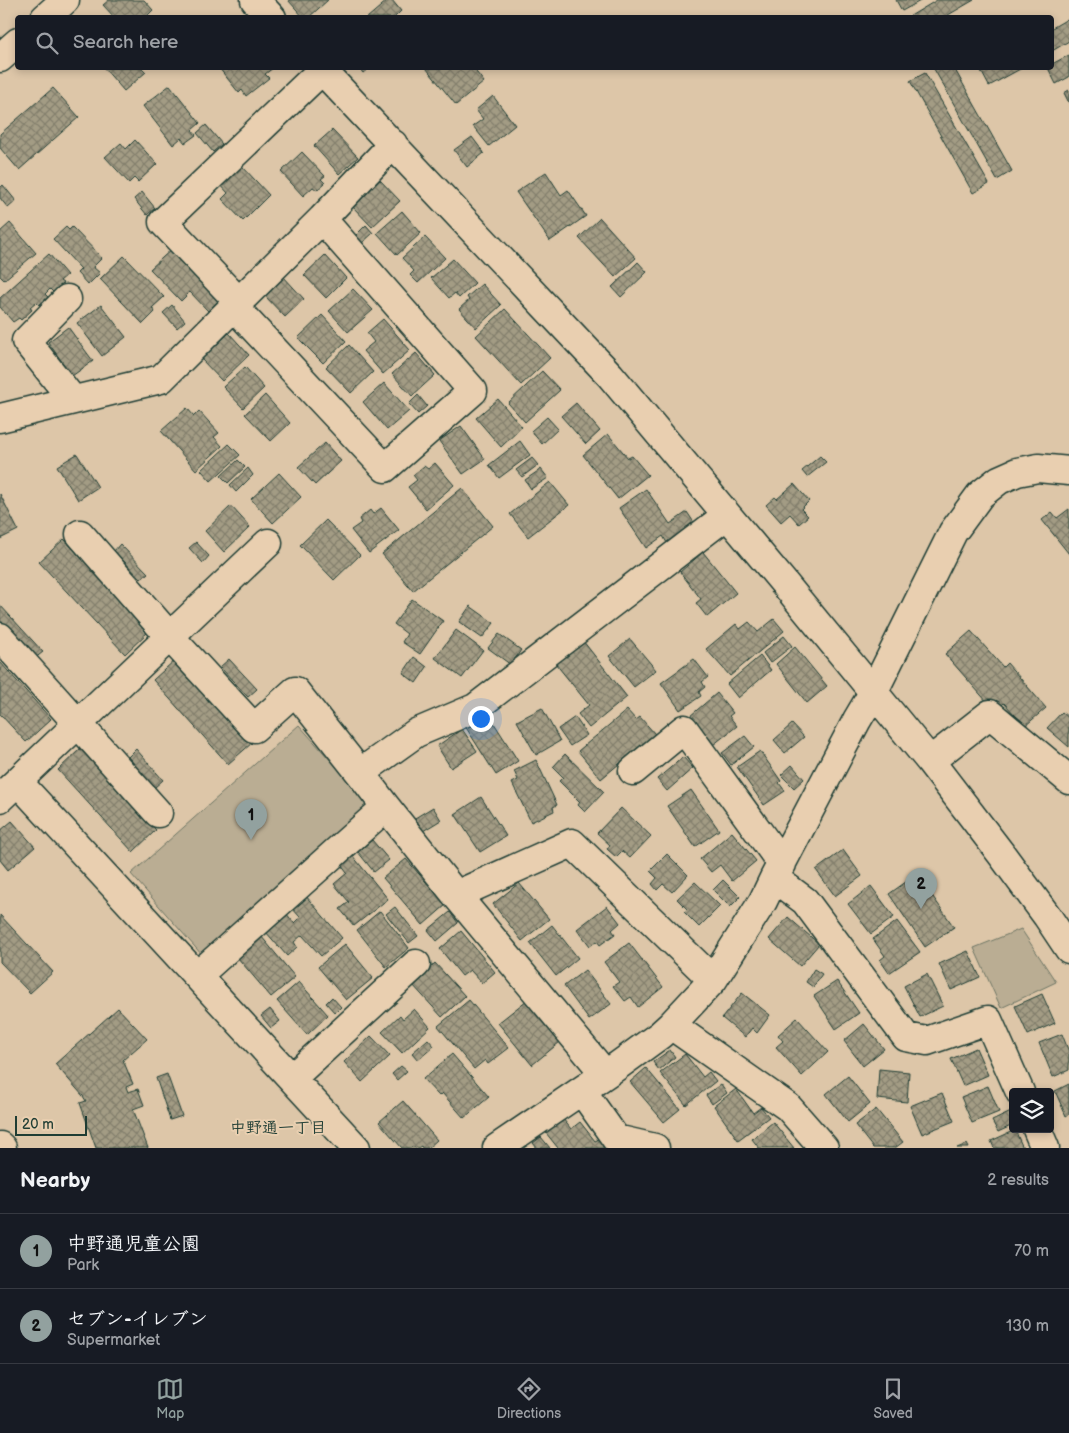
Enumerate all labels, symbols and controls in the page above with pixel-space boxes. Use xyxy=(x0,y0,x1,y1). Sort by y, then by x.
search box xyxy=(15,15,1054,70)
icon: search xyxy=(33,29,61,57)
text: Search here xyxy=(73,31,178,54)
your location xyxy=(468,706,494,732)
pin: 1 xyxy=(235,799,267,840)
pin: 2 xyxy=(905,868,937,909)
map controls xyxy=(1009,1088,1054,1133)
button: layers xyxy=(1009,1088,1054,1133)
scale bar xyxy=(15,1113,88,1136)
text: 20 m xyxy=(22,1116,54,1133)
district label: 中野通一丁目 xyxy=(230,1119,326,1138)
text: Nearby xyxy=(20,1168,90,1193)
text: 2 results xyxy=(987,1171,1049,1190)
text: 中野通児童公園 xyxy=(67,1233,200,1256)
text: 1 xyxy=(33,1242,39,1261)
text: 70 m xyxy=(1014,1242,1049,1261)
text: Park xyxy=(67,1256,99,1275)
text: セブン-イレブン xyxy=(67,1308,208,1331)
text: 2 xyxy=(31,1317,41,1336)
text: 130 m xyxy=(1006,1317,1049,1336)
text: Supermarket xyxy=(67,1331,160,1350)
tab: Map xyxy=(156,1375,184,1422)
tab: Directions xyxy=(497,1375,561,1422)
tab: Saved xyxy=(873,1375,913,1422)

